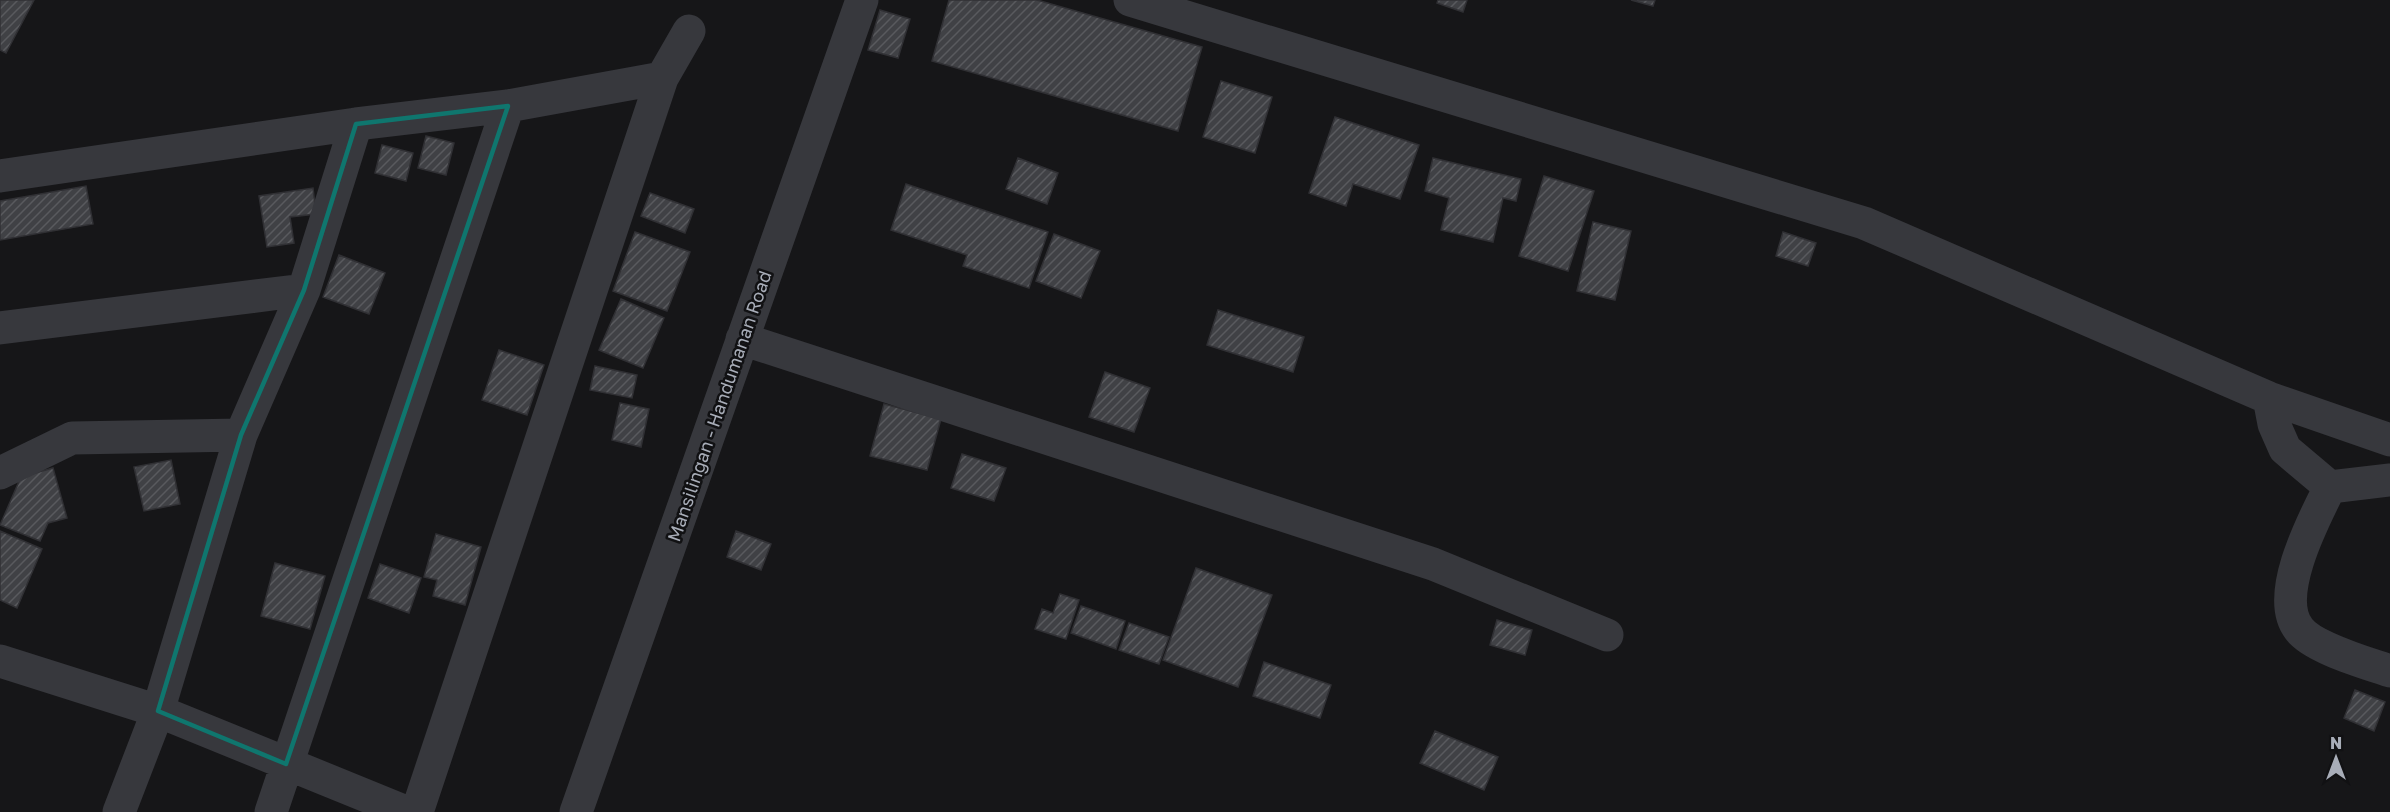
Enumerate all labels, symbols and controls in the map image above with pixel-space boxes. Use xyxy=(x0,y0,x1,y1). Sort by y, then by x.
street label: Mansilingan - Handumanan Road xyxy=(662,268,776,544)
north arrow xyxy=(2306,728,2366,788)
text: N xyxy=(2330,733,2342,753)

